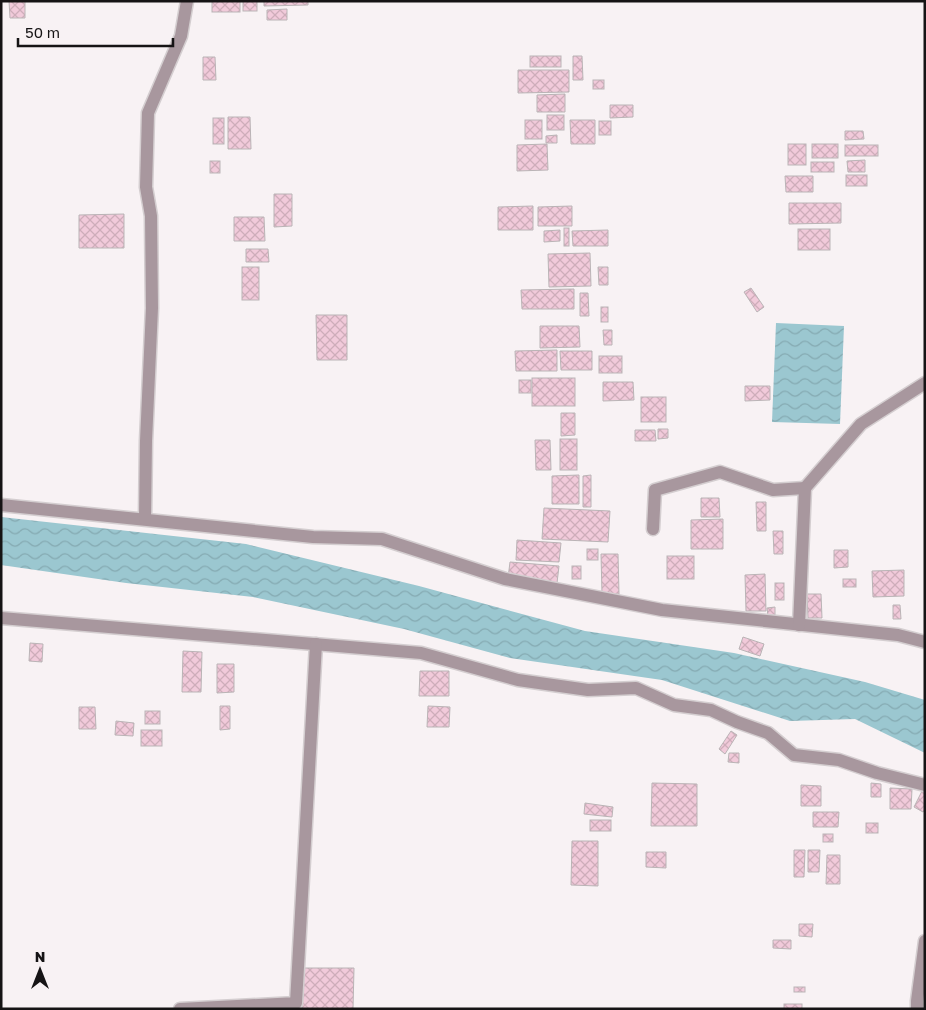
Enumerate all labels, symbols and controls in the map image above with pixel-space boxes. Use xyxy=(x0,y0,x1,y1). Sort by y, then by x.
scale bar xyxy=(18,15,172,47)
text: 50 m xyxy=(25,23,60,41)
north arrow xyxy=(15,945,65,995)
text: N xyxy=(35,948,45,965)

